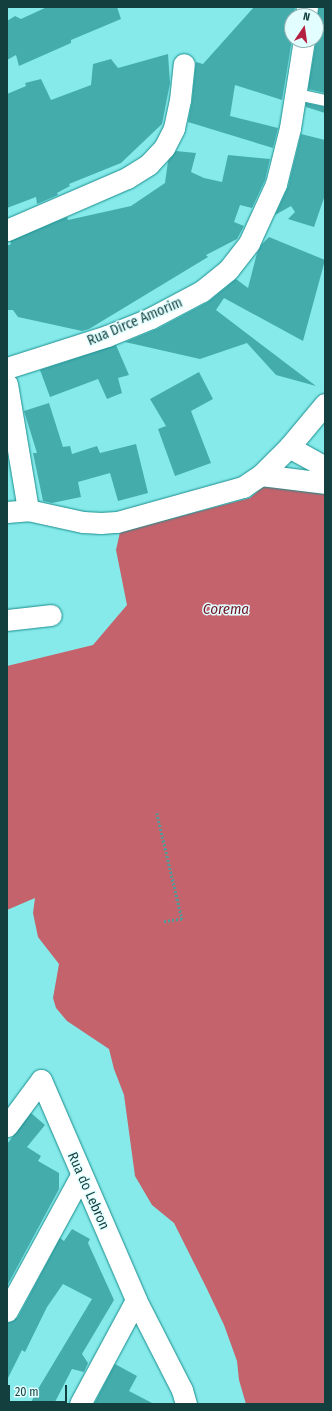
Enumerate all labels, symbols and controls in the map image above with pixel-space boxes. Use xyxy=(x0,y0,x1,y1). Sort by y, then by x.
north arrow xyxy=(284,8,324,48)
text: N xyxy=(302,10,311,24)
street label: Rua Dirce Amorim xyxy=(85,294,185,350)
water label: Corema xyxy=(203,601,249,619)
street label: Rua do Lebron xyxy=(63,1150,113,1232)
scale bar xyxy=(10,1377,69,1403)
text: 20 m xyxy=(15,1385,39,1399)

